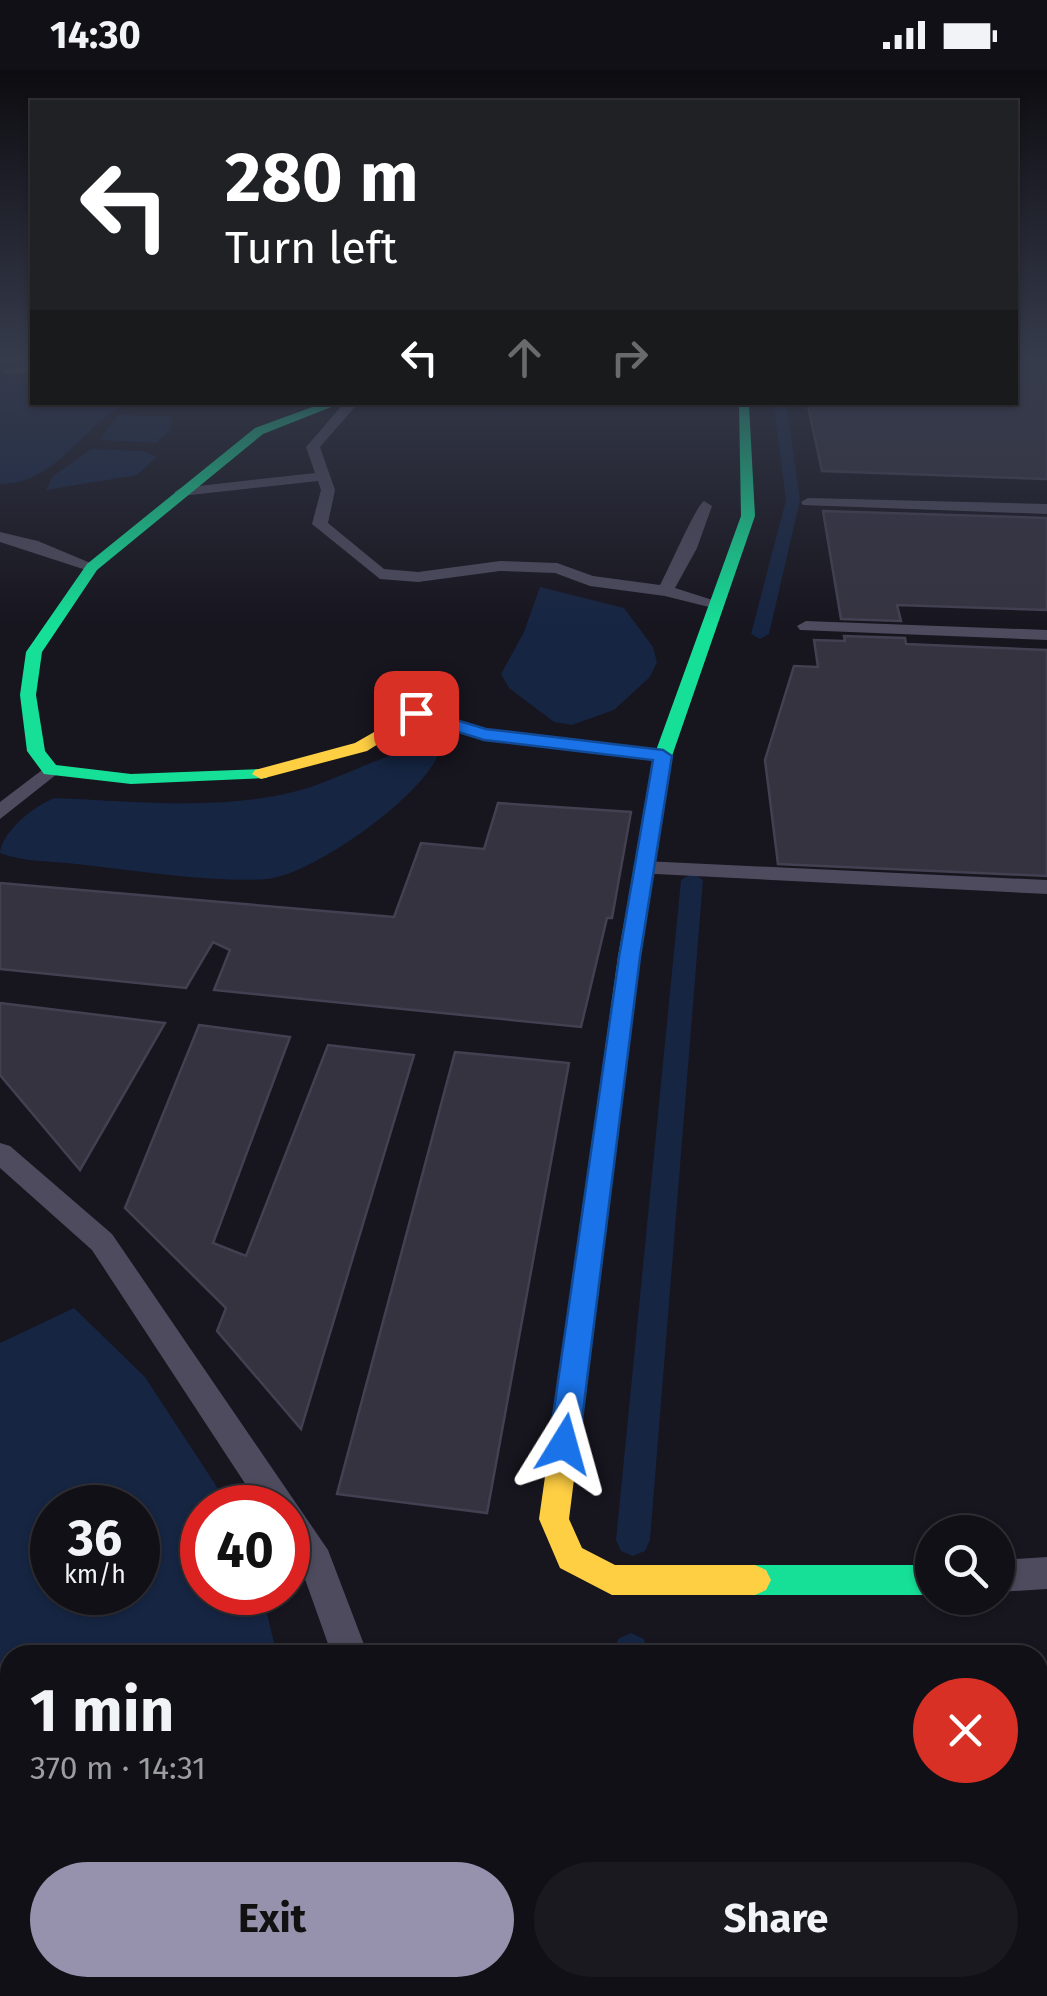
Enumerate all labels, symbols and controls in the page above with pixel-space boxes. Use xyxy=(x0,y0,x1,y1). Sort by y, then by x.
text: 14:30 xyxy=(50,12,141,58)
text: 280 m xyxy=(225,136,419,220)
icon: left xyxy=(60,140,190,270)
text: Turn left xyxy=(225,221,397,275)
icon: left xyxy=(392,330,447,385)
icon: ahead xyxy=(497,330,552,385)
icon: right xyxy=(602,330,657,385)
pin xyxy=(374,671,459,756)
icon: arrive xyxy=(389,686,444,741)
position arrow xyxy=(512,1392,616,1496)
speed limit sign: 40 xyxy=(180,1485,310,1615)
text: 36 xyxy=(68,1508,122,1568)
map controls xyxy=(915,1515,1015,1615)
button: search xyxy=(915,1515,1015,1615)
text: km/h xyxy=(64,1560,126,1590)
text: 1 min xyxy=(30,1675,174,1747)
button: close xyxy=(913,1678,1018,1783)
text: 370 m · 14:31 xyxy=(30,1749,206,1787)
button: Exit xyxy=(30,1862,514,1977)
button: Share xyxy=(534,1862,1018,1977)

